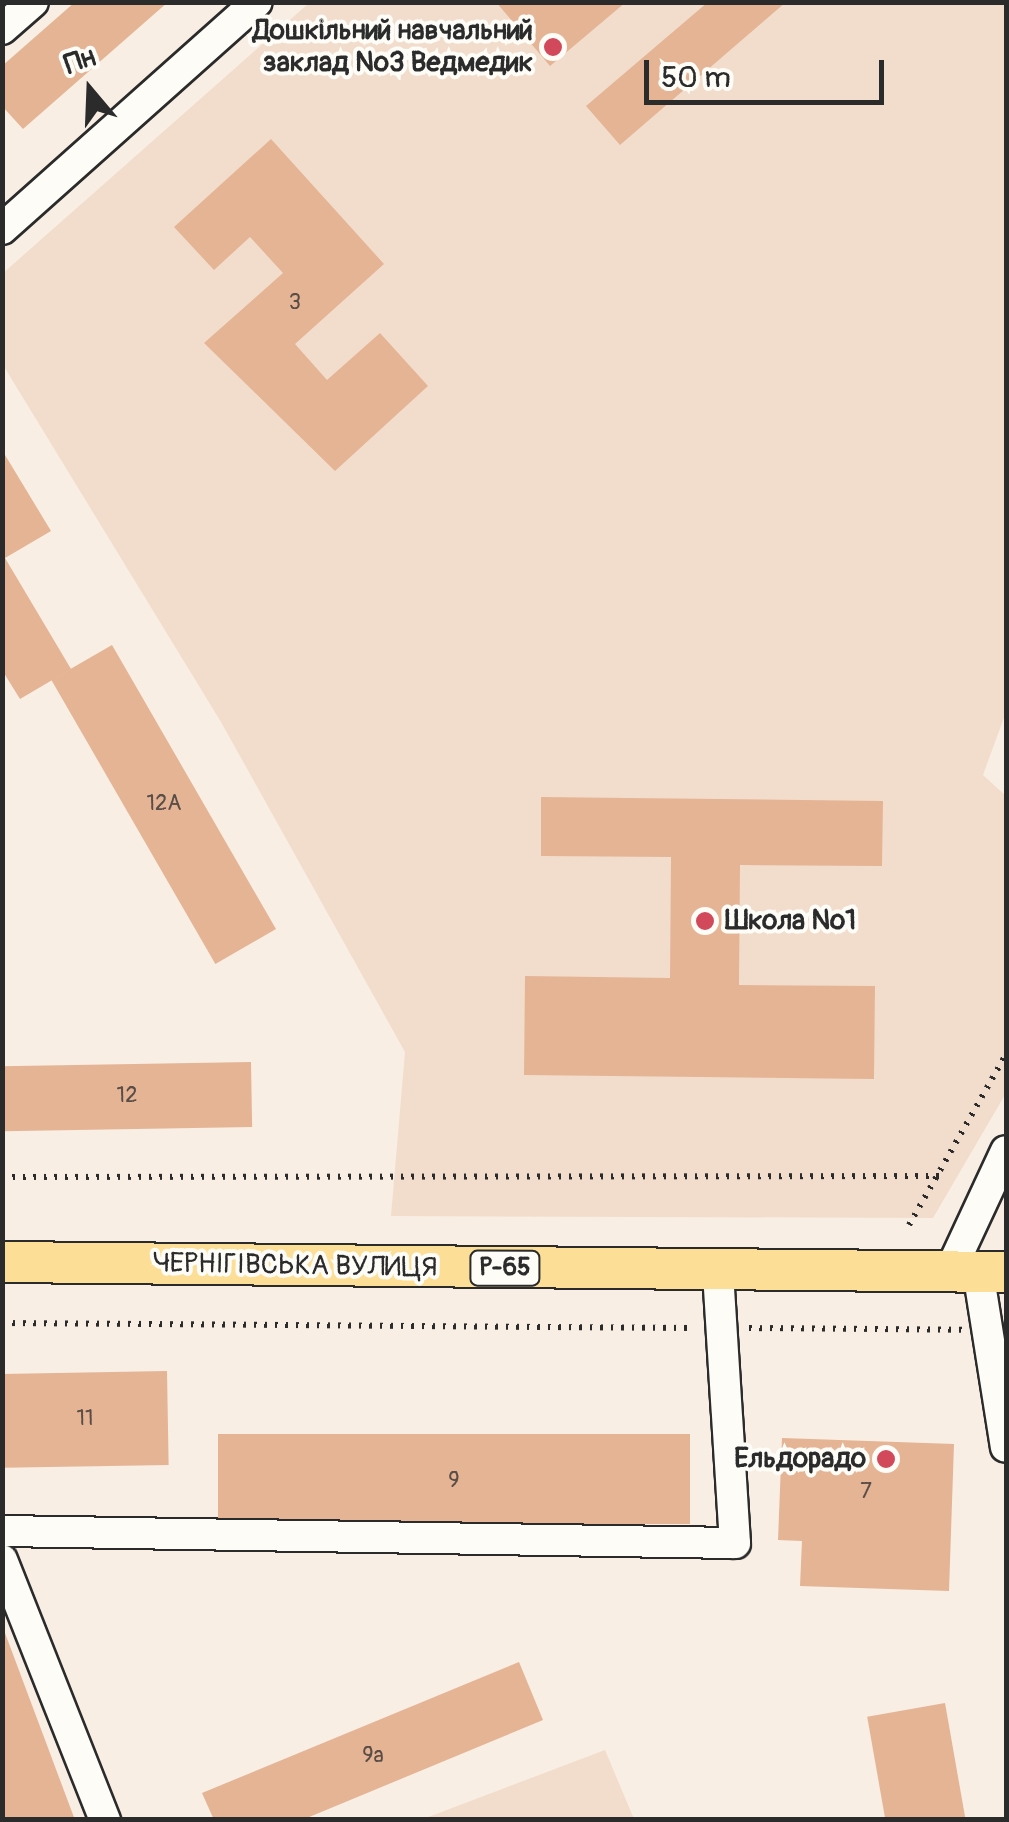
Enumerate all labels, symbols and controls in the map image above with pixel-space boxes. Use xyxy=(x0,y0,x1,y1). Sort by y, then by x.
place label: Дошкільний навчальний заклад №3 Ведмедик xyxy=(253,14,533,80)
marker: Дошкільний навчальний заклад №3 Ведмедик xyxy=(542,36,564,58)
north arrow xyxy=(40,40,140,140)
text: Пн xyxy=(60,40,100,83)
scale bar xyxy=(649,40,889,102)
text: 50 m xyxy=(661,59,731,96)
house number: 3 xyxy=(289,290,301,316)
house number: 12А xyxy=(146,791,182,817)
place label: Школа №1 xyxy=(725,904,856,938)
marker: Школа №1 xyxy=(694,910,716,932)
house number: 12 xyxy=(117,1083,137,1109)
street label: ЧЕРНІГІВСЬКА ВУЛИЦЯ xyxy=(152,1247,438,1285)
road number: Р-65 xyxy=(468,1248,542,1288)
house number: 11 xyxy=(76,1406,94,1432)
place label: Ельдорадо xyxy=(734,1442,866,1476)
marker: Ельдорадо xyxy=(875,1448,897,1470)
house number: 9 xyxy=(448,1468,460,1494)
house number: 7 xyxy=(860,1479,872,1505)
house number: 9а xyxy=(362,1743,384,1769)

